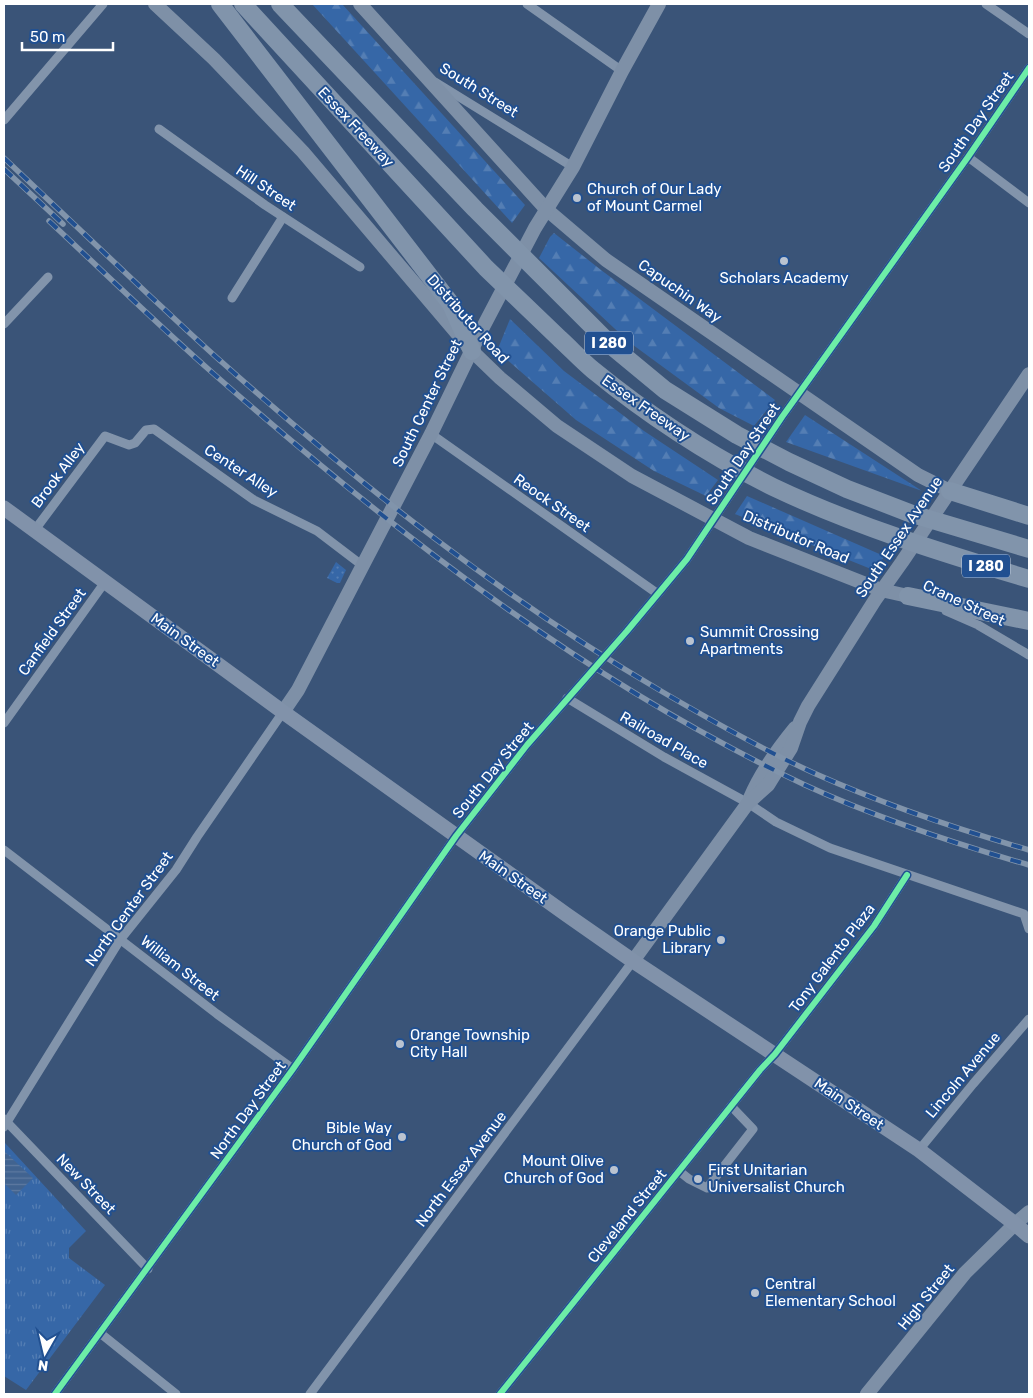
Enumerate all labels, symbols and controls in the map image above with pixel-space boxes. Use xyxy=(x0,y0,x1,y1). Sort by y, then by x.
scale bar xyxy=(22,20,114,52)
text: 50 m xyxy=(30,28,65,46)
street label: South Street xyxy=(436,59,522,121)
street label: South Day Street xyxy=(934,68,1018,176)
street label: Essex Freeway xyxy=(314,83,398,171)
street label: Hill Street xyxy=(233,161,300,215)
place label: Church of Our Lady of Mount Carmel xyxy=(587,180,722,215)
marker: Church of Our Lady of Mount Carmel xyxy=(571,192,583,204)
marker: Scholars Academy xyxy=(778,255,790,267)
street label: Capuchin Way xyxy=(635,256,725,326)
place label: Scholars Academy xyxy=(719,269,849,287)
street label: Distributor Road xyxy=(423,271,513,367)
road number: I 280 xyxy=(585,332,633,354)
street label: South Center Street xyxy=(388,336,466,470)
street label: Essex Freeway xyxy=(599,371,693,445)
street label: South Day Street xyxy=(702,400,784,508)
street label: Brook Alley xyxy=(28,439,88,511)
street label: Center Alley xyxy=(201,441,281,501)
street label: Reock Street xyxy=(510,470,594,536)
street label: South Essex Avenue xyxy=(852,473,946,601)
street label: Distributor Road xyxy=(740,506,852,568)
road number: I 280 xyxy=(962,554,1010,578)
street label: Crane Street xyxy=(920,576,1008,630)
street label: Canfield Street xyxy=(14,585,90,679)
street label: Main Street xyxy=(147,609,223,671)
place label: Summit Crossing Apartments xyxy=(700,623,819,658)
marker: Summit Crossing Apartments xyxy=(684,635,696,647)
street label: Railroad Place xyxy=(617,708,711,772)
street label: South Day Street xyxy=(449,718,538,822)
street label: Main Street xyxy=(475,847,551,907)
street label: North Center Street xyxy=(81,848,177,970)
street label: Tony Galento Plaza xyxy=(785,900,879,1016)
place label: Orange Public Library xyxy=(614,922,711,957)
street label: William Street xyxy=(137,932,223,1004)
marker: Orange Public Library xyxy=(715,934,727,946)
place label: Orange Township City Hall xyxy=(410,1026,530,1061)
street label: Lincoln Avenue xyxy=(922,1028,1004,1122)
marker: Orange Township City Hall xyxy=(394,1038,406,1050)
street label: North Day Street xyxy=(206,1057,290,1163)
street label: Main Street xyxy=(811,1074,887,1134)
street label: North Essex Avenue xyxy=(412,1108,510,1230)
place label: Bible Way Church of God xyxy=(292,1119,392,1154)
marker: Bible Way Church of God xyxy=(396,1131,408,1143)
street label: New Street xyxy=(53,1150,119,1218)
place label: Mount Olive Church of God xyxy=(504,1152,604,1187)
place label: First Unitarian Universalist Church xyxy=(708,1161,845,1196)
marker: Mount Olive Church of God xyxy=(608,1164,620,1176)
street label: Cleveland Street xyxy=(584,1165,670,1266)
marker: First Unitarian Universalist Church xyxy=(692,1173,704,1185)
street label: High Street xyxy=(894,1260,958,1334)
place label: Central Elementary School xyxy=(765,1275,896,1310)
marker: Central Elementary School xyxy=(749,1287,761,1299)
north arrow xyxy=(20,1328,70,1378)
text: N xyxy=(37,1356,49,1374)

